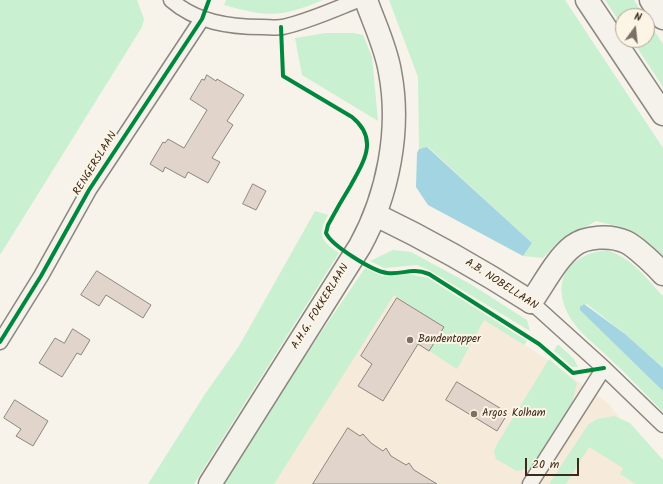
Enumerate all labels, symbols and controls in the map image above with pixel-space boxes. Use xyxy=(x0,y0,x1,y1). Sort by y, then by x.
north arrow xyxy=(615,8,655,48)
text: N xyxy=(632,8,644,27)
street label: RENGERSLAAN xyxy=(71,130,121,198)
street label: A.B. NOBELLAAN xyxy=(462,257,540,313)
street label: A.H.G. FOKKERLAAN xyxy=(289,262,353,352)
place label: Bandentopper xyxy=(418,333,481,347)
marker: Bandentopper xyxy=(405,335,415,345)
place label: Argos Kolham xyxy=(482,407,546,421)
marker: Argos Kolham xyxy=(469,409,479,419)
scale bar xyxy=(527,450,581,476)
text: 20 m xyxy=(532,455,559,474)

